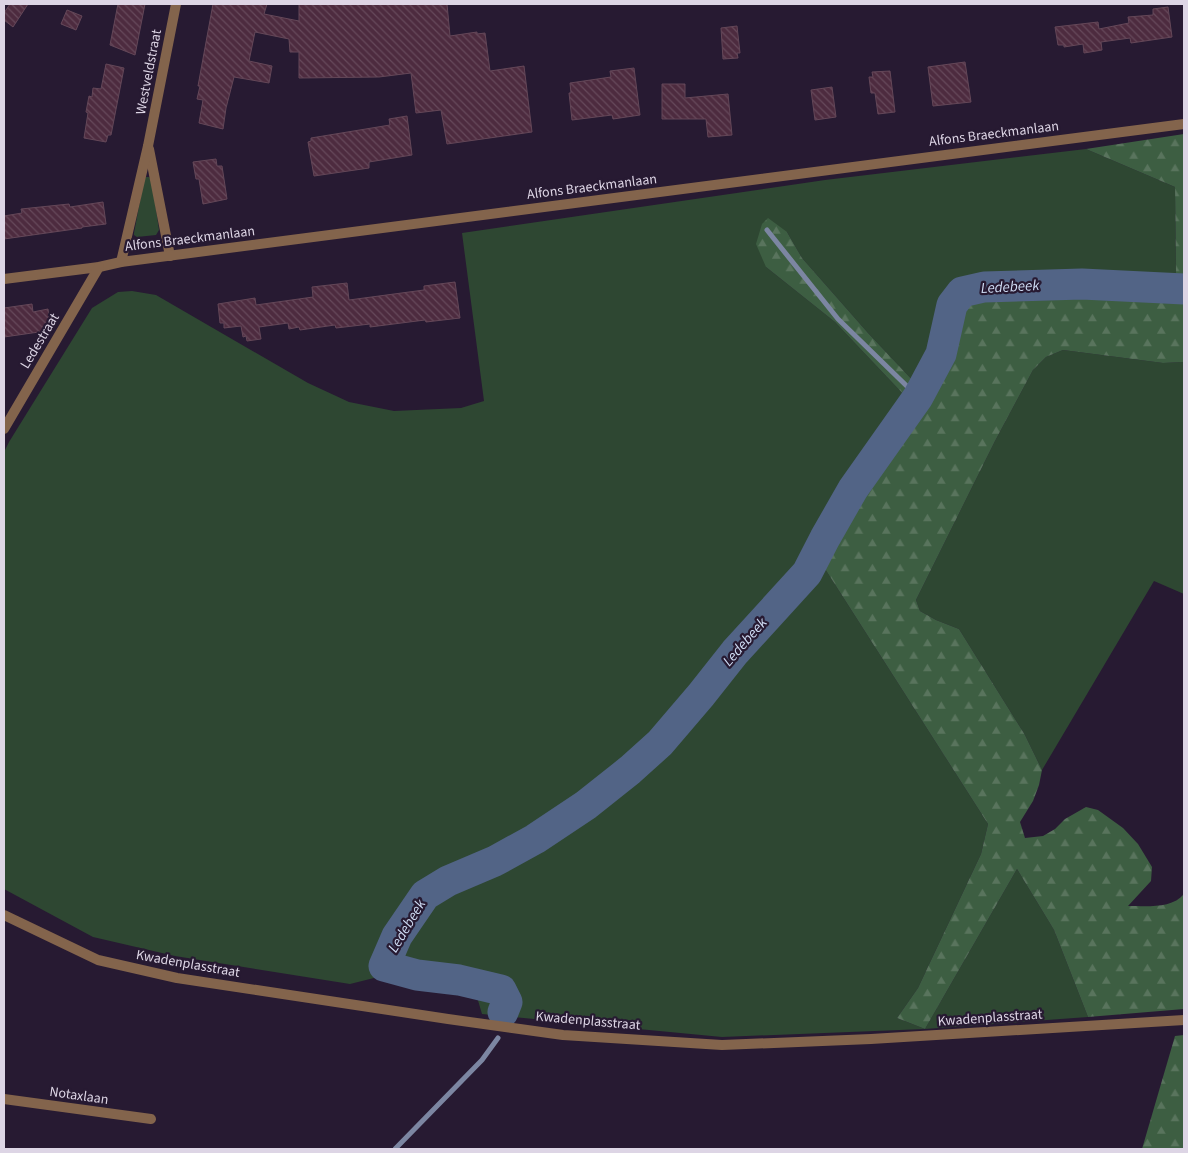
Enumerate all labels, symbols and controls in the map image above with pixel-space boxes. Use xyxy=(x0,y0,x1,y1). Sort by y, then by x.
street label: Westveldstraat xyxy=(131,27,167,116)
street label: Alfons Braeckmanlaan xyxy=(928,116,1060,152)
street label: Alfons Braeckmanlaan xyxy=(526,169,658,205)
street label: Alfons Braeckmanlaan xyxy=(124,221,256,257)
water label: Ledebeek xyxy=(980,275,1041,299)
street label: Ledestraat xyxy=(16,309,65,373)
water label: Ledebeek xyxy=(718,612,773,671)
water label: Ledebeek xyxy=(383,895,432,957)
street label: Kwadenplasstraat xyxy=(135,945,242,983)
street label: Kwadenplasstraat xyxy=(937,1004,1043,1032)
street label: Kwadenplasstraat xyxy=(535,1006,641,1036)
street label: Notaxlaan xyxy=(48,1082,110,1110)

